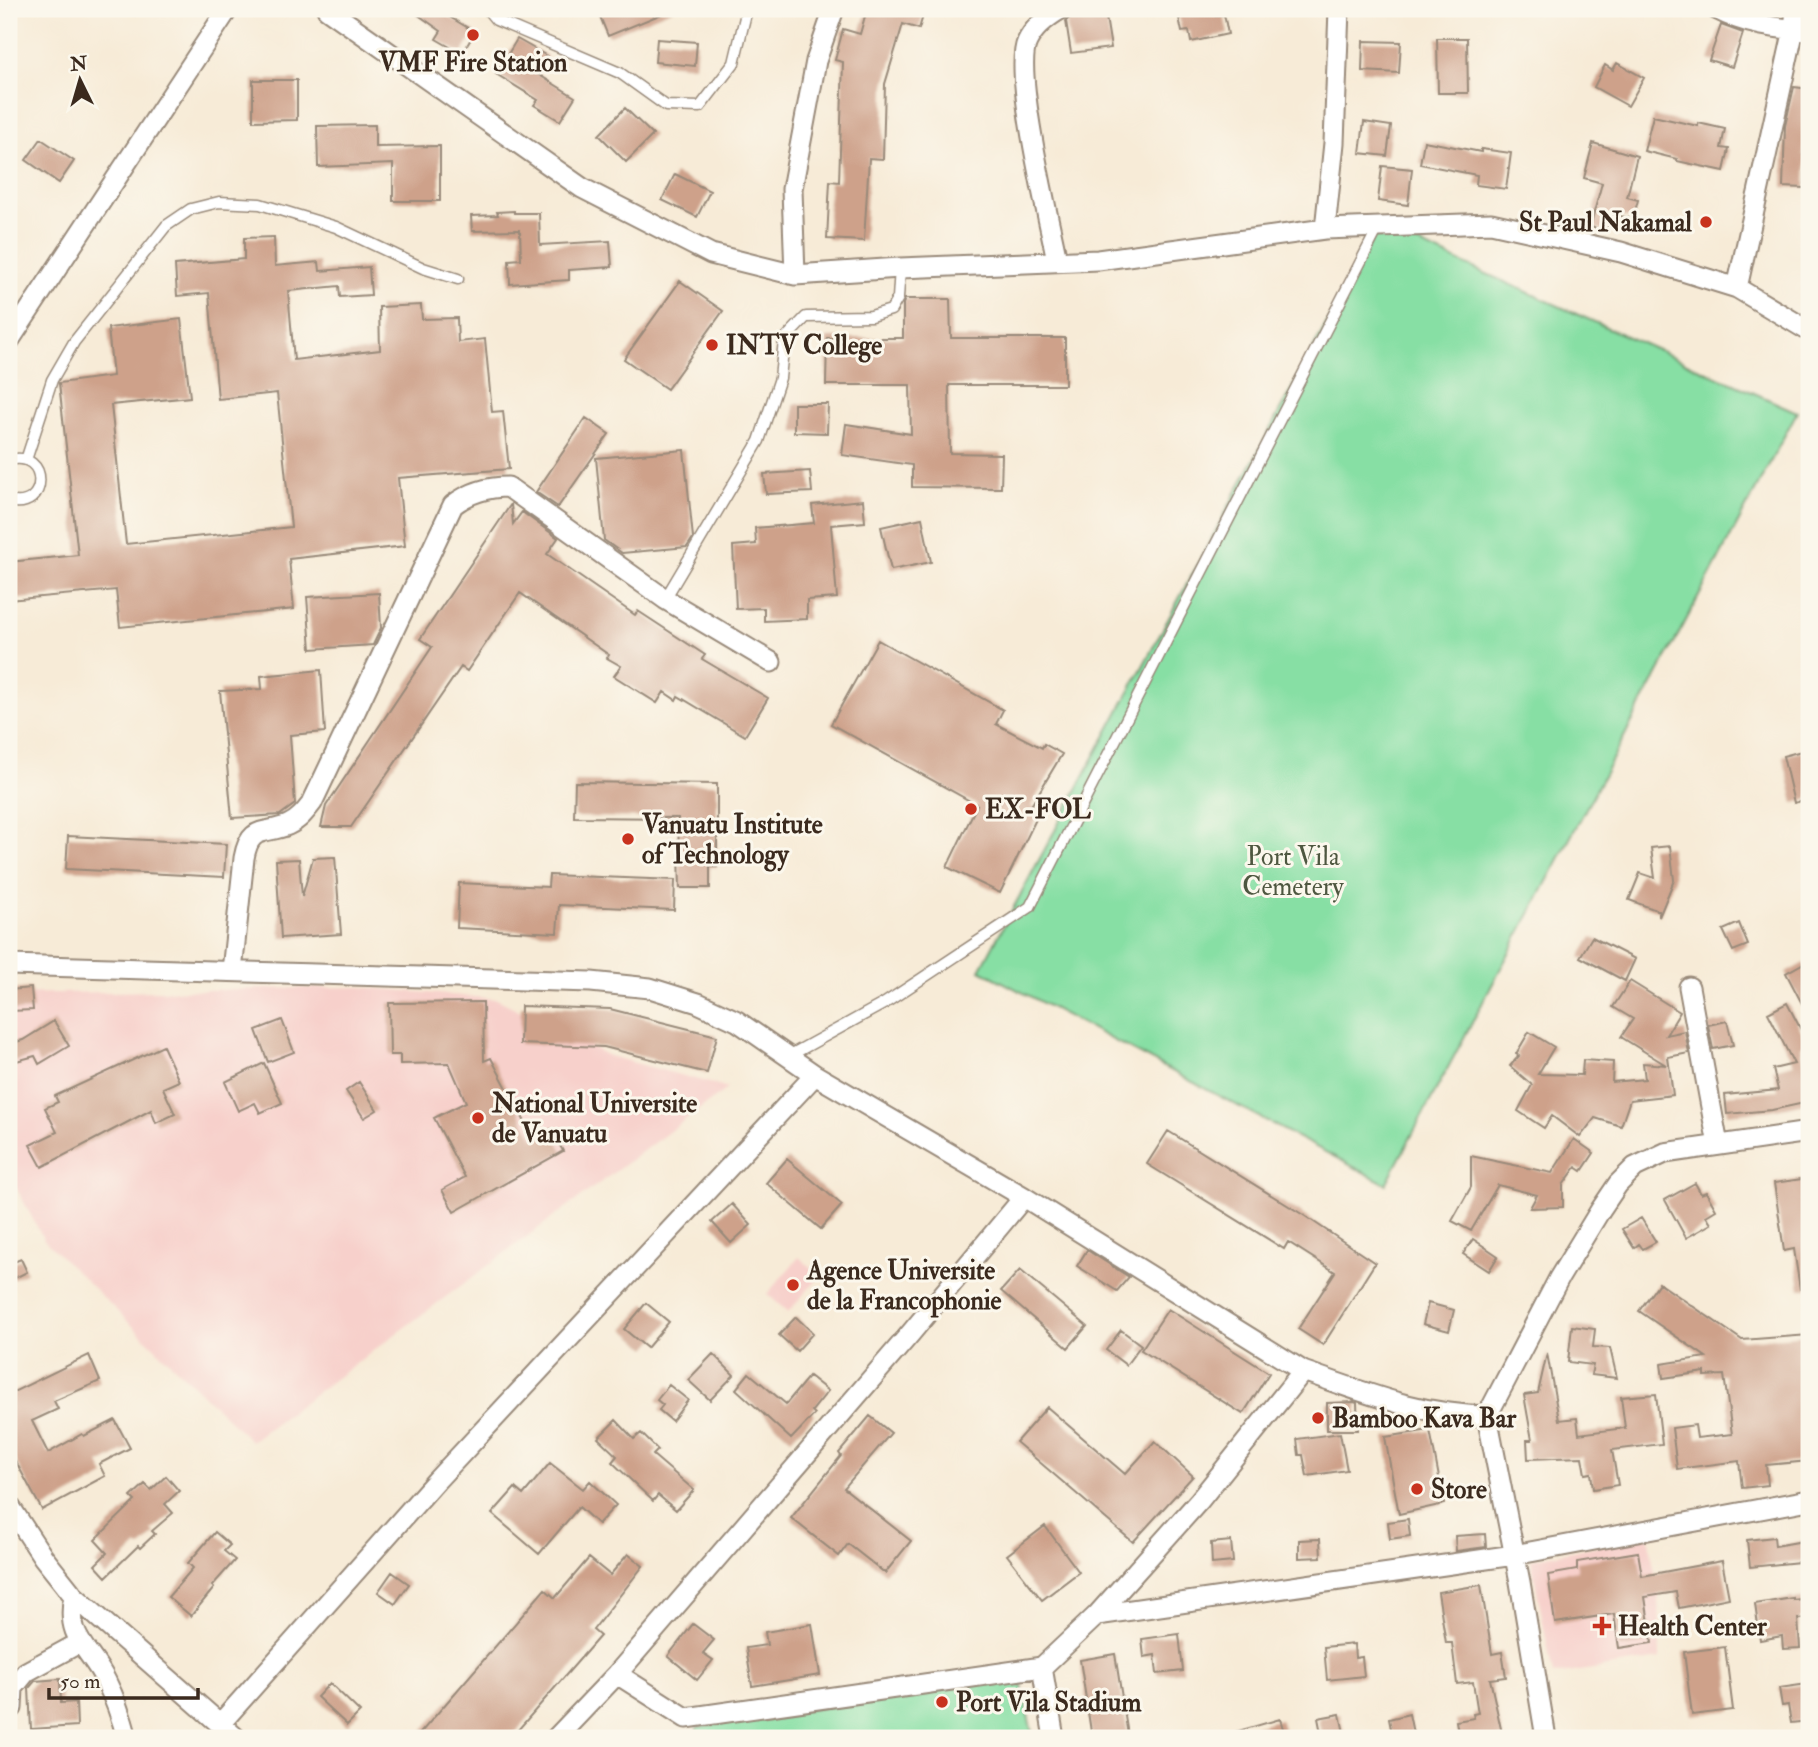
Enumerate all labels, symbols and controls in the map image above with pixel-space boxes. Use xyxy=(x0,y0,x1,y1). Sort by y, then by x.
marker: VMF Fire Station xyxy=(465,27,481,43)
north arrow xyxy=(46,46,116,116)
place label: VMF Fire Station xyxy=(378,47,568,79)
text: N xyxy=(68,51,89,77)
place label: St Paul Nakamal xyxy=(1519,207,1692,239)
marker: St Paul Nakamal xyxy=(1698,214,1714,230)
place label: INTV College xyxy=(726,330,882,363)
marker: INTV College xyxy=(704,337,720,353)
place label: EX-FOL xyxy=(985,794,1091,826)
marker: EX-FOL xyxy=(963,801,979,817)
place label: Vanuatu Institute of Technology xyxy=(641,809,823,872)
marker: Vanuatu Institute of Technology xyxy=(620,831,636,847)
park label: Port Vila Cemetery xyxy=(1242,841,1344,903)
place label: National Universite de Vanuatu xyxy=(491,1088,697,1150)
marker: National Universite de Vanuatu xyxy=(470,1110,486,1126)
place label: Agence Universite de la Francophonie xyxy=(806,1255,1002,1318)
marker: Agence Universite de la Francophonie xyxy=(785,1277,801,1293)
place label: Bamboo Kava Bar xyxy=(1332,1403,1516,1435)
marker: Bamboo Kava Bar xyxy=(1310,1410,1326,1426)
place label: Store xyxy=(1431,1474,1487,1506)
marker: Store xyxy=(1409,1481,1425,1497)
place label: Health Center xyxy=(1618,1611,1767,1643)
marker: Health Center xyxy=(1592,1616,1612,1636)
scale bar xyxy=(49,1656,198,1700)
text: 50 m xyxy=(60,1668,101,1695)
place label: Port Vila Stadium xyxy=(956,1687,1142,1719)
marker: Port Vila Stadium xyxy=(934,1694,950,1710)

